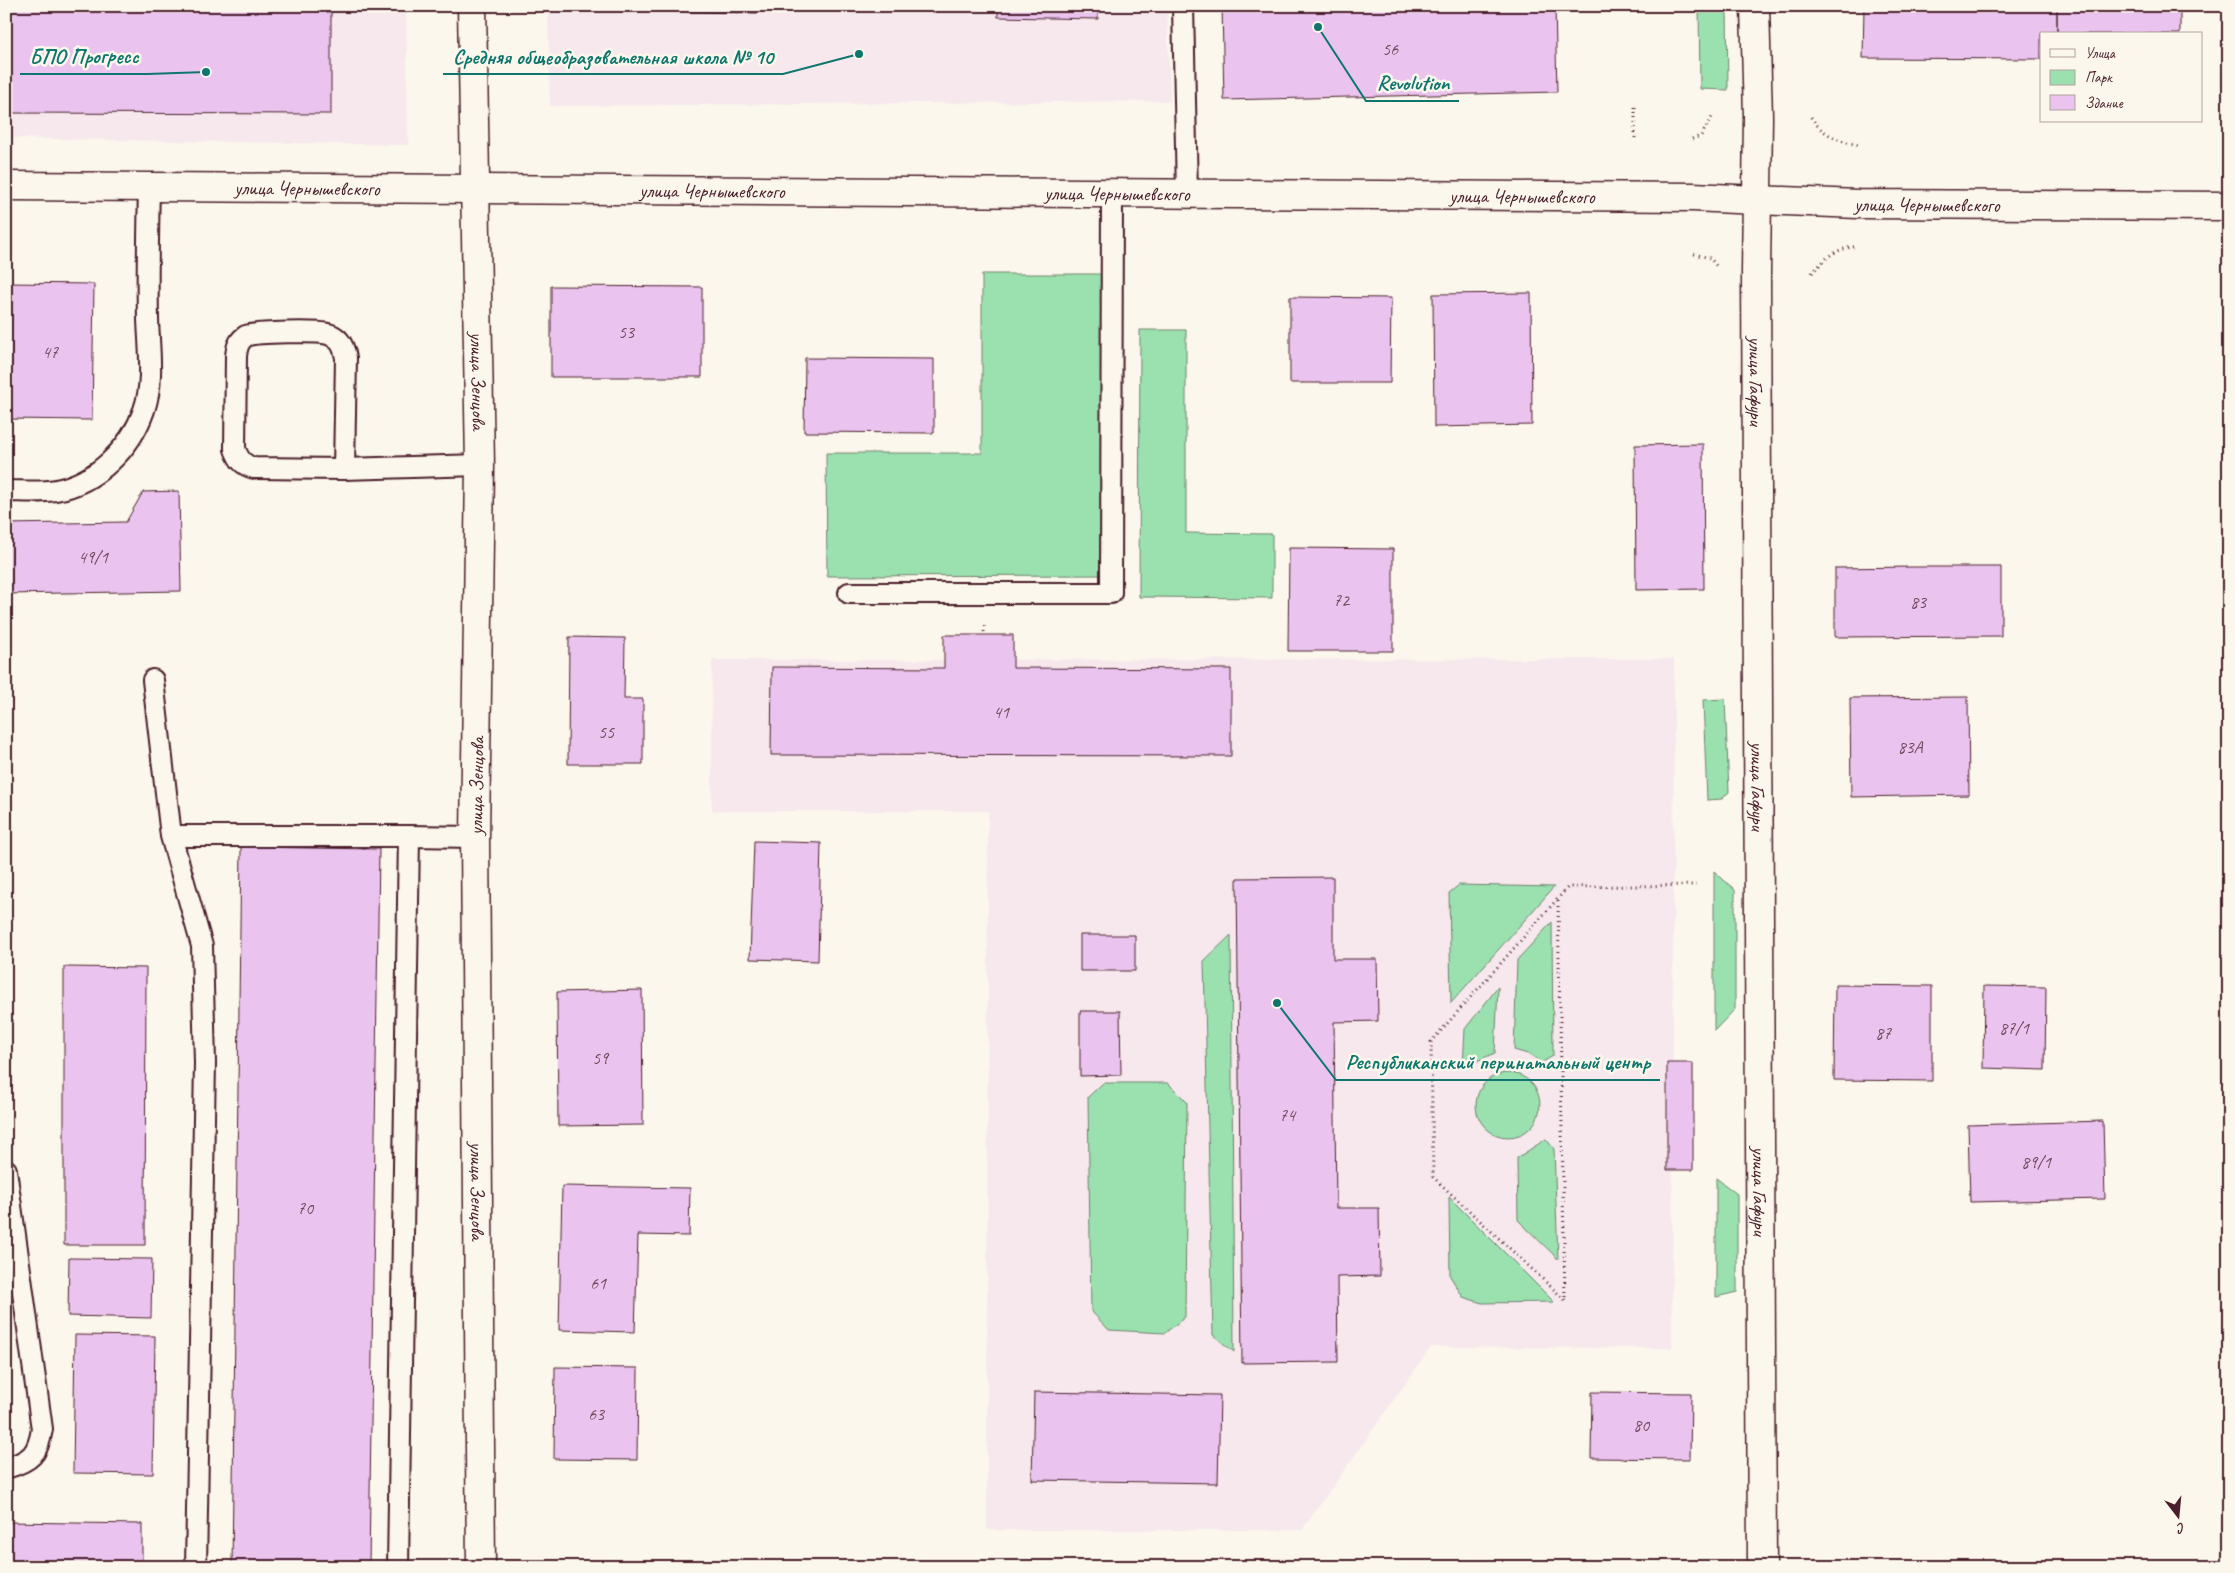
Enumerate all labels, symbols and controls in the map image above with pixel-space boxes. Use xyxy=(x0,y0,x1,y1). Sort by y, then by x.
legend xyxy=(2040,32,2202,122)
callout: БПО Прогресс xyxy=(20,38,147,74)
callout: Средняя общеобразовательная школа № 10 xyxy=(443,38,783,74)
house number: 56 xyxy=(1382,38,1399,60)
text: БПО Прогресс xyxy=(29,43,139,69)
text: Средняя общеобразовательная школа № 10 xyxy=(453,44,776,71)
text: Улица xyxy=(2085,44,2116,63)
callout: Revolution xyxy=(1366,65,1459,101)
text: Парк xyxy=(2085,68,2113,87)
text: Revolution xyxy=(1377,70,1451,96)
text: Здание xyxy=(2085,94,2124,113)
street label: улица Чернышевского xyxy=(233,175,381,201)
street label: улица Чернышевского xyxy=(638,178,786,204)
street label: улица Чернышевского xyxy=(1043,181,1191,207)
street label: улица Чернышевского xyxy=(1448,183,1596,209)
street label: улица Чернышевского xyxy=(1853,192,2001,218)
house number: 53 xyxy=(618,321,636,343)
street label: улица Зенцова xyxy=(465,331,491,432)
street label: улица Гафури xyxy=(1743,335,1769,427)
house number: 47 xyxy=(42,341,59,363)
house number: 49/1 xyxy=(78,546,109,568)
house number: 72 xyxy=(1333,589,1351,611)
house number: 83 xyxy=(1910,591,1928,613)
house number: 41 xyxy=(993,701,1010,723)
house number: 55 xyxy=(598,721,615,743)
street label: улица Зенцова xyxy=(463,735,490,836)
house number: 83А xyxy=(1897,736,1924,758)
street label: улица Гафури xyxy=(1745,740,1771,832)
house number: 87/1 xyxy=(1999,1017,2030,1039)
house number: 87 xyxy=(1875,1022,1892,1044)
callout: Республиканский перинатальный центр xyxy=(1336,1044,1660,1080)
house number: 59 xyxy=(592,1047,610,1069)
text: Республиканский перинатальный центр xyxy=(1346,1049,1652,1076)
house number: 74 xyxy=(1279,1104,1297,1126)
street label: улица Зенцова xyxy=(464,1141,490,1242)
street label: улица Гафури xyxy=(1747,1145,1772,1237)
house number: 89/1 xyxy=(2021,1151,2052,1173)
house number: 70 xyxy=(297,1197,315,1219)
house number: 61 xyxy=(590,1272,607,1294)
house number: 63 xyxy=(588,1403,606,1425)
house number: 80 xyxy=(1633,1414,1651,1436)
north arrow xyxy=(2152,1490,2202,1540)
text: С xyxy=(2174,1519,2187,1538)

